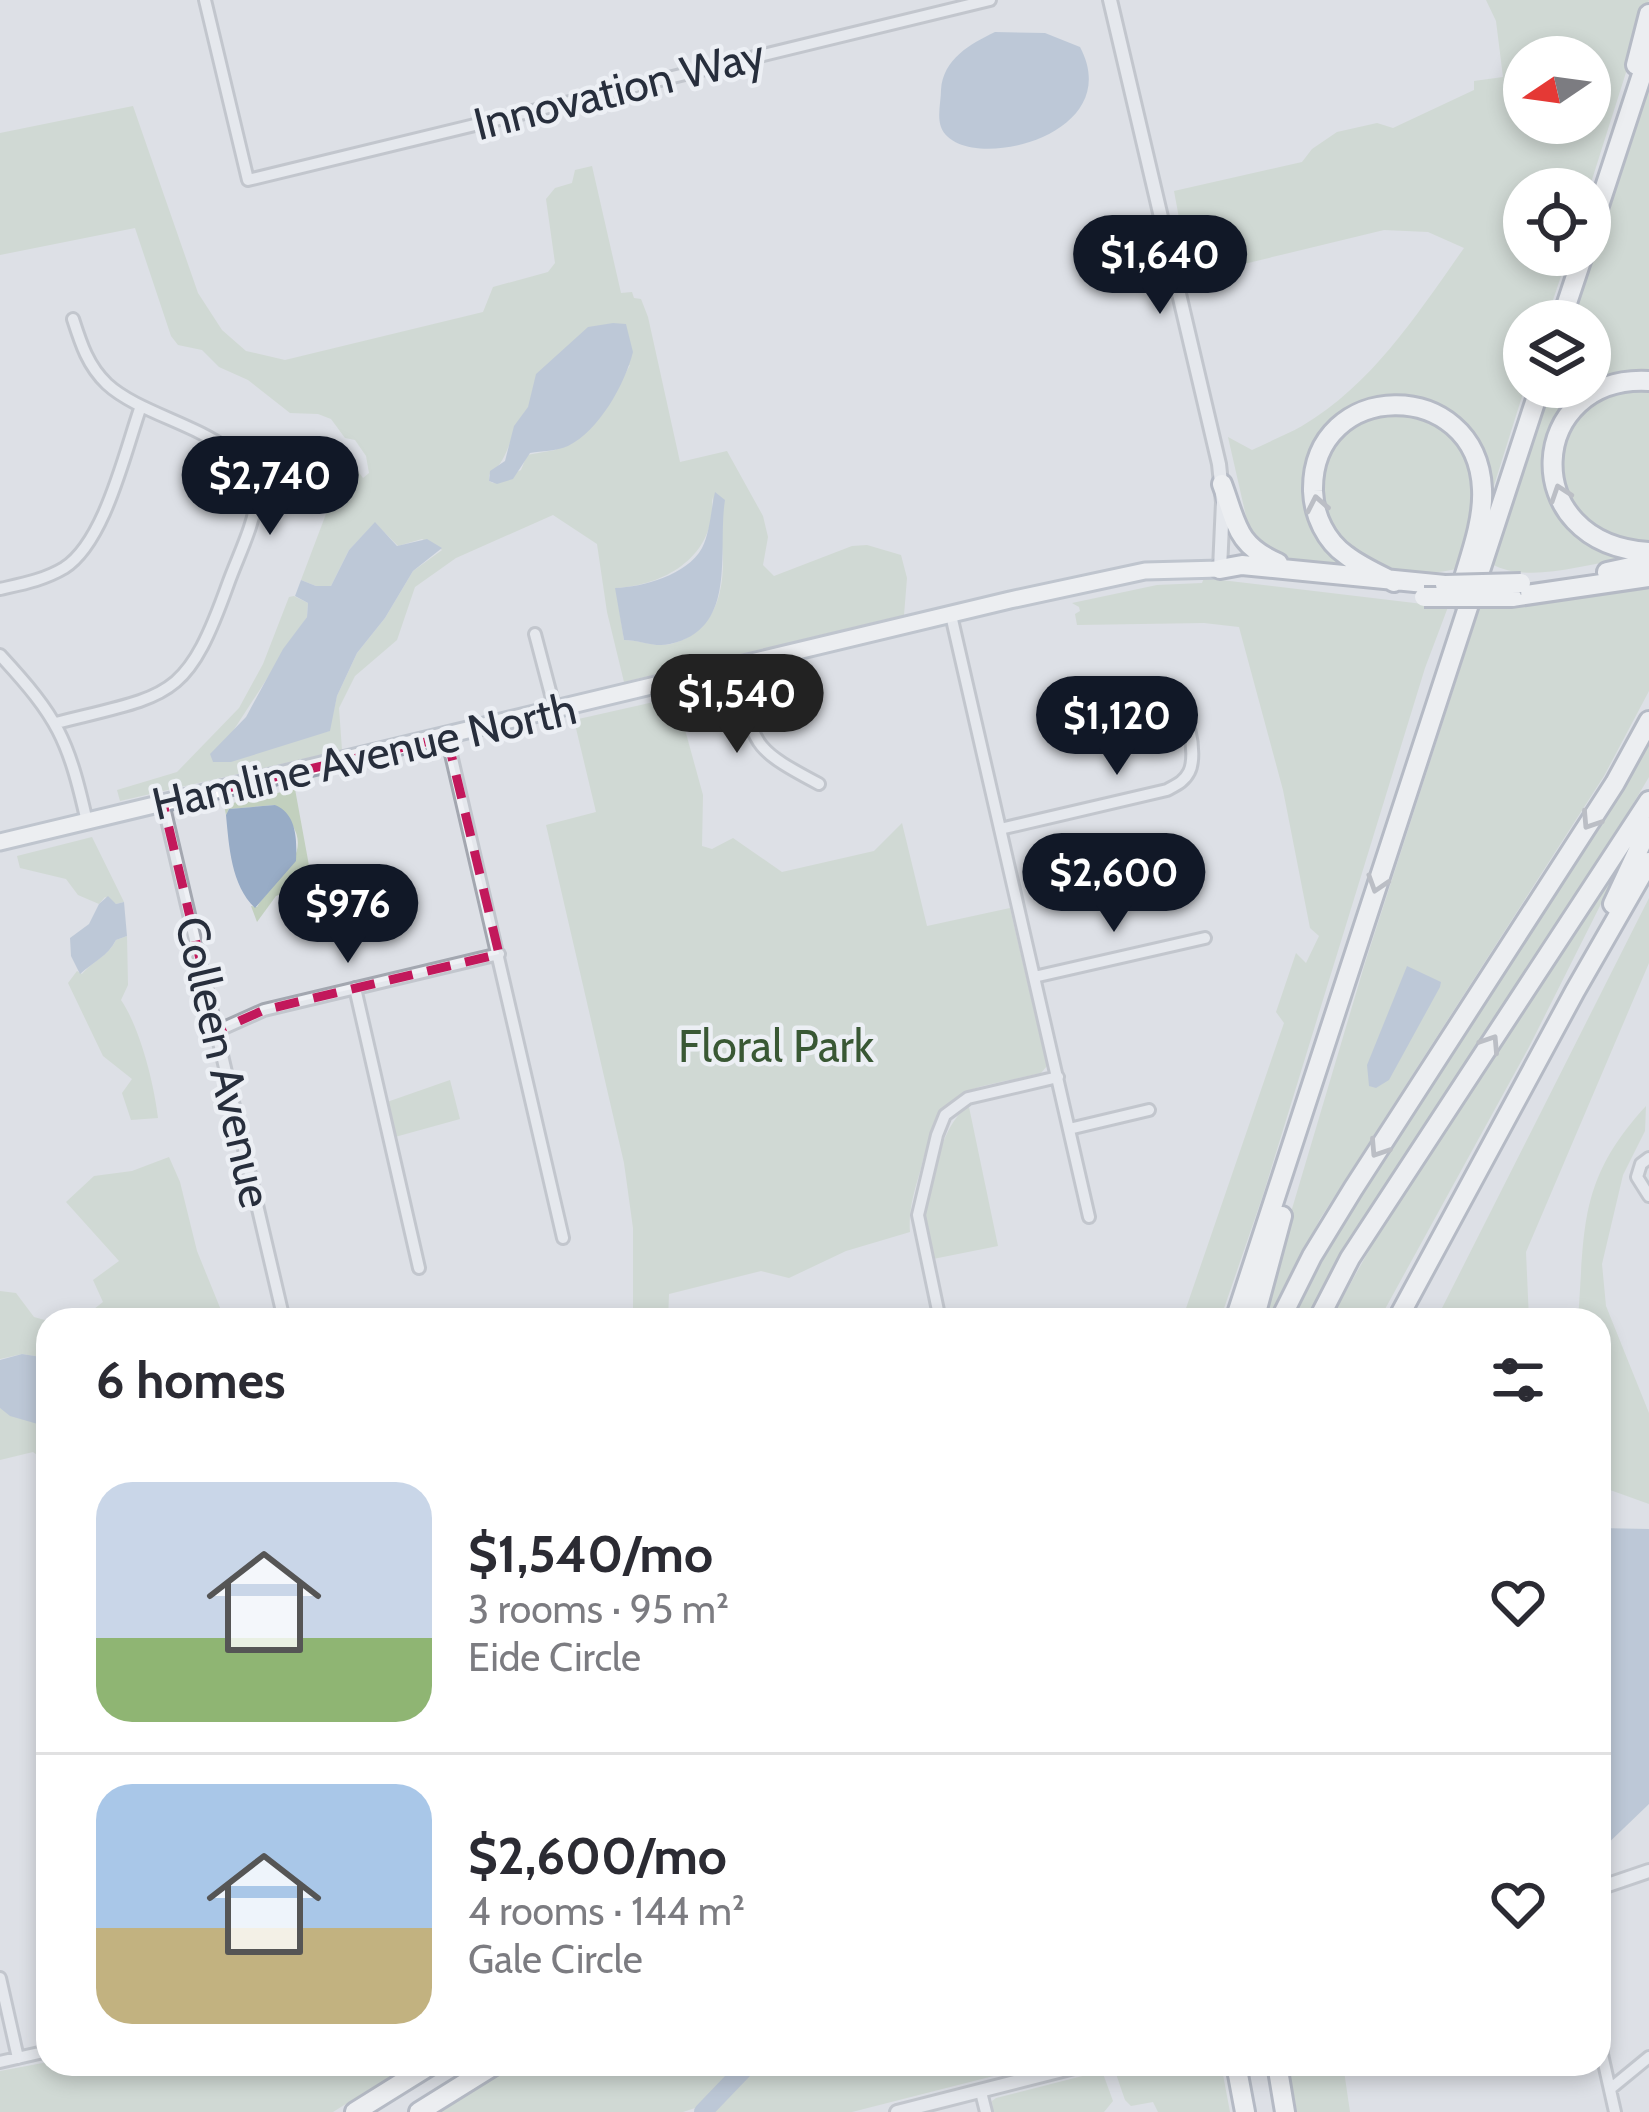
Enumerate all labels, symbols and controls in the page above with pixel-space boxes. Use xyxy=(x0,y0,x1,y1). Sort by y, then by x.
street label: Innovation Way xyxy=(468,27,770,151)
north arrow xyxy=(1503,36,1611,144)
map controls xyxy=(1503,36,1611,408)
button: locate xyxy=(1503,168,1611,276)
pin: $1,640 xyxy=(1062,215,1258,317)
text: $1,640 xyxy=(1100,230,1220,278)
button: layers xyxy=(1503,300,1611,408)
pin: $2,740 xyxy=(172,436,368,538)
text: $2,740 xyxy=(209,451,331,499)
one-way arrow xyxy=(1550,483,1574,504)
one-way arrow xyxy=(1305,494,1331,514)
pin: $1,540 xyxy=(639,654,835,756)
text: $1,540 xyxy=(678,669,796,717)
pin: $1,120 xyxy=(1019,676,1215,778)
street label: Hamline Avenue North xyxy=(147,681,581,831)
text: $1,120 xyxy=(1063,691,1171,739)
one-way arrow xyxy=(1582,808,1604,830)
pin: $2,600 xyxy=(1016,833,1212,935)
text: $2,600 xyxy=(1049,848,1179,896)
pin: $976 xyxy=(277,864,419,966)
one-way arrow xyxy=(1367,873,1392,894)
text: $976 xyxy=(305,879,391,927)
street label: Colleen Avenue xyxy=(164,911,284,1213)
park label: Floral Park xyxy=(678,1019,875,1073)
one-way arrow xyxy=(1476,1034,1499,1056)
one-way arrow xyxy=(1370,1136,1393,1158)
icon: filters xyxy=(1485,1347,1551,1413)
text: 6 homes xyxy=(96,1349,285,1411)
text: $1,540/mo xyxy=(468,1523,713,1585)
icon: home xyxy=(192,1530,336,1674)
icon: heart xyxy=(1485,1569,1551,1635)
text: 3 rooms · 95 m² xyxy=(468,1585,729,1633)
text: Eide Circle xyxy=(468,1633,641,1681)
text: $2,600/mo xyxy=(468,1825,727,1887)
icon: home xyxy=(192,1832,336,1976)
icon: heart xyxy=(1485,1871,1551,1937)
text: 4 rooms · 144 m² xyxy=(468,1887,745,1935)
text: Gale Circle xyxy=(468,1935,643,1983)

